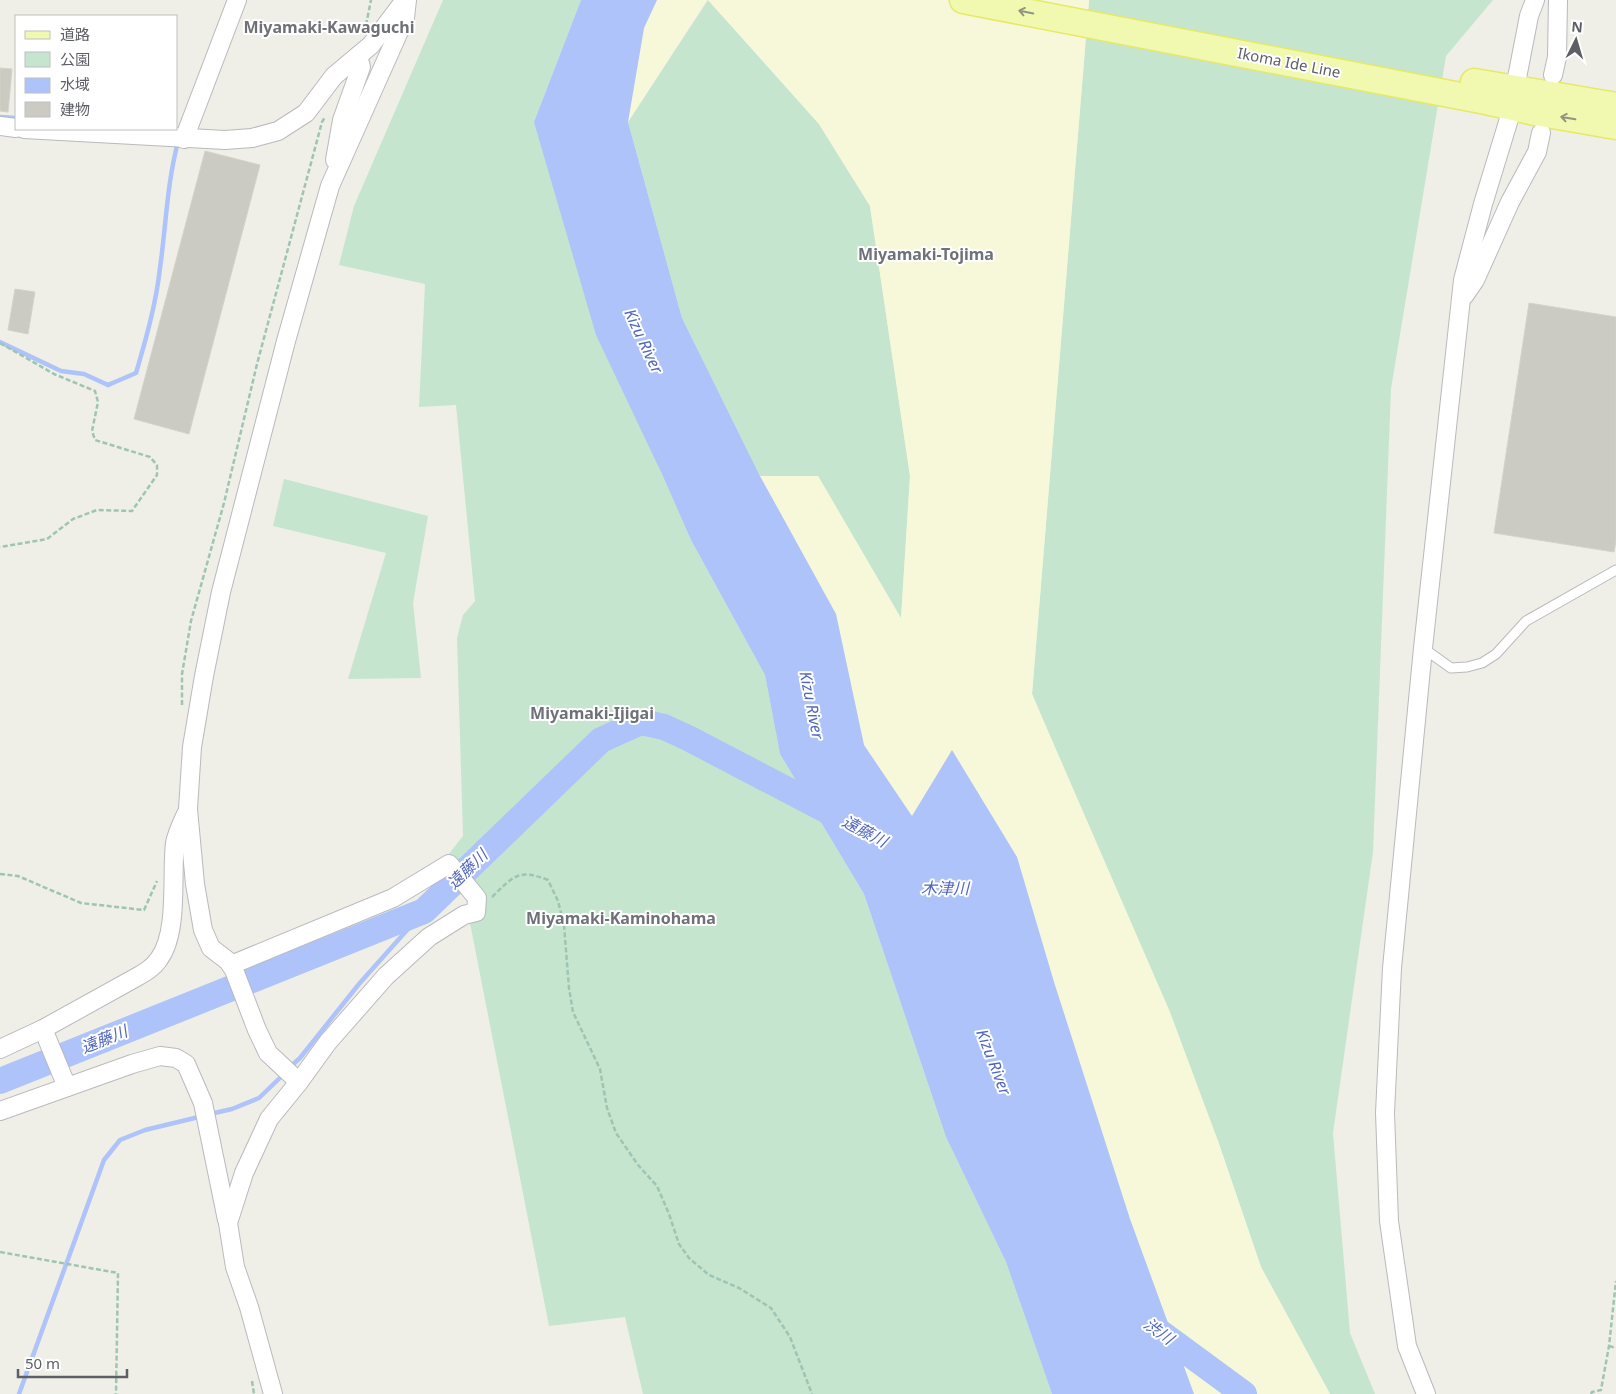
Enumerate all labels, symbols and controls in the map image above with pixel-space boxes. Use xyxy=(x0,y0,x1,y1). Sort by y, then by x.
one-way arrow xyxy=(1018,7,1034,17)
legend xyxy=(15,15,178,130)
north arrow xyxy=(1551,15,1601,65)
district label: Miyamaki-Kawaguchi xyxy=(243,16,415,38)
text: N xyxy=(1571,17,1584,37)
text: 道路 xyxy=(60,24,90,44)
street label: Ikoma Ide Line xyxy=(1236,42,1342,82)
text: 公園 xyxy=(60,49,90,69)
text: 水域 xyxy=(60,74,90,94)
text: 建物 xyxy=(60,99,90,119)
one-way arrow xyxy=(1560,112,1576,122)
district label: Miyamaki-Tojima xyxy=(858,243,994,265)
water label: Kizu River xyxy=(619,305,669,377)
water label: Kizu River xyxy=(795,669,829,741)
district label: Miyamaki-Ijigai xyxy=(530,702,654,724)
water label: 遠藤川 xyxy=(839,810,893,853)
water label: 遠藤川 xyxy=(442,843,493,894)
water label: 木津川 xyxy=(921,877,971,899)
district label: Miyamaki-Kaminohama xyxy=(526,907,716,929)
water label: 遠藤川 xyxy=(78,1019,132,1058)
water label: Kizu River xyxy=(971,1026,1017,1099)
water label: 渋川 xyxy=(1140,1313,1180,1350)
scale bar xyxy=(18,1346,126,1378)
text: 50 m xyxy=(25,1353,60,1373)

